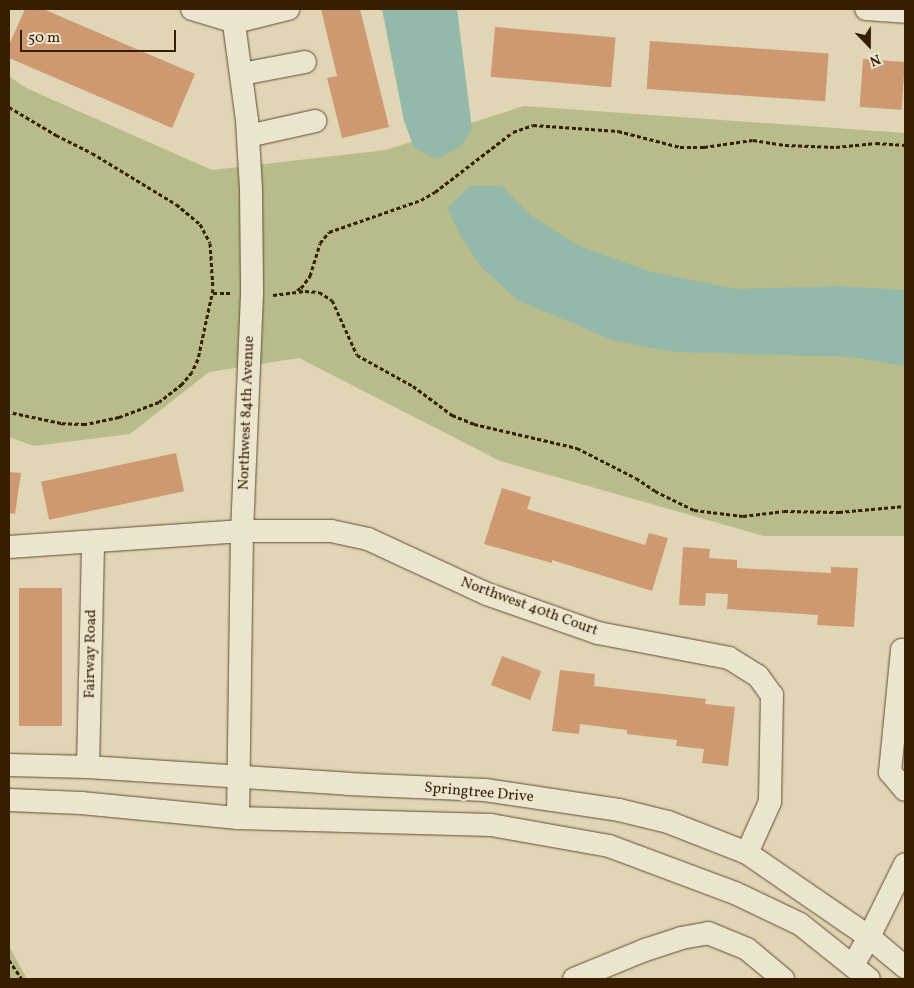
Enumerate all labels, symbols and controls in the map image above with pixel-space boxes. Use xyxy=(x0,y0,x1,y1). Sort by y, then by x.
scale bar xyxy=(22,20,179,52)
north arrow xyxy=(844,20,894,70)
text: 50 m xyxy=(28,28,60,49)
text: N xyxy=(867,49,883,70)
street label: Northwest 84th Avenue xyxy=(235,335,259,491)
street label: Northwest 40th Court xyxy=(458,574,600,640)
street label: Fairway Road xyxy=(81,609,101,699)
street label: Springtree Drive xyxy=(424,779,534,807)

